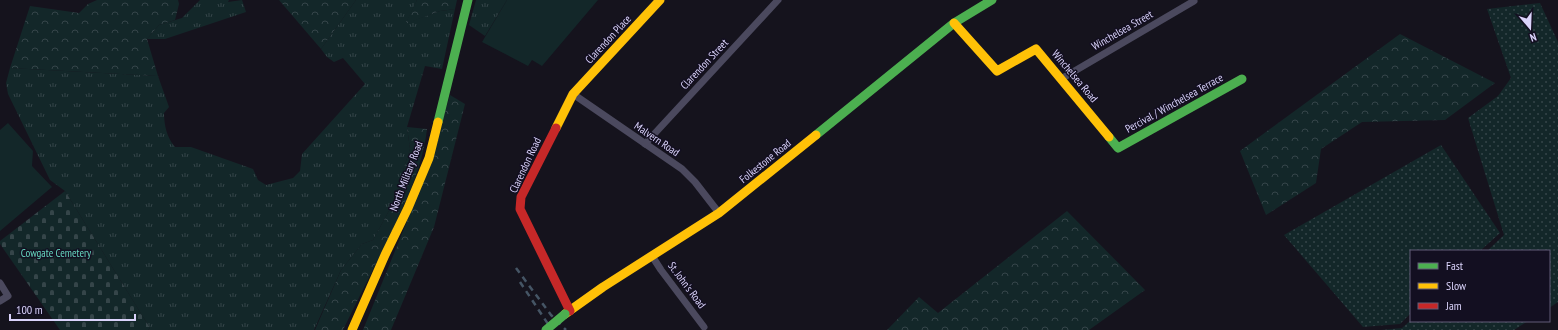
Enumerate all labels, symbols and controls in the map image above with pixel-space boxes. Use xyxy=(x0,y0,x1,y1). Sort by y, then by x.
street label: Winchelsea Street xyxy=(1089,7,1155,53)
north arrow xyxy=(1510,8,1550,48)
street label: Clarendon Place xyxy=(582,11,634,66)
text: N xyxy=(1528,30,1538,45)
street label: Clarendon Street xyxy=(677,36,731,92)
street label: Winchelsea Road xyxy=(1049,47,1101,105)
street label: Percival / Winchelsea Terrace xyxy=(1123,70,1226,136)
street label: Malvern Road xyxy=(632,119,683,159)
street label: Clarendon Road xyxy=(506,135,544,195)
street label: Folkestone Road xyxy=(736,136,794,186)
street label: North Military Road xyxy=(386,139,426,213)
park label: Cowgate Cemetery xyxy=(21,246,92,260)
legend xyxy=(1410,250,1550,322)
text: Fast xyxy=(1446,258,1464,273)
street label: St. John's Road xyxy=(665,259,709,311)
text: Slow xyxy=(1446,278,1467,293)
scale bar xyxy=(10,296,135,322)
text: Jam xyxy=(1445,298,1462,313)
text: 100 m xyxy=(16,302,43,317)

